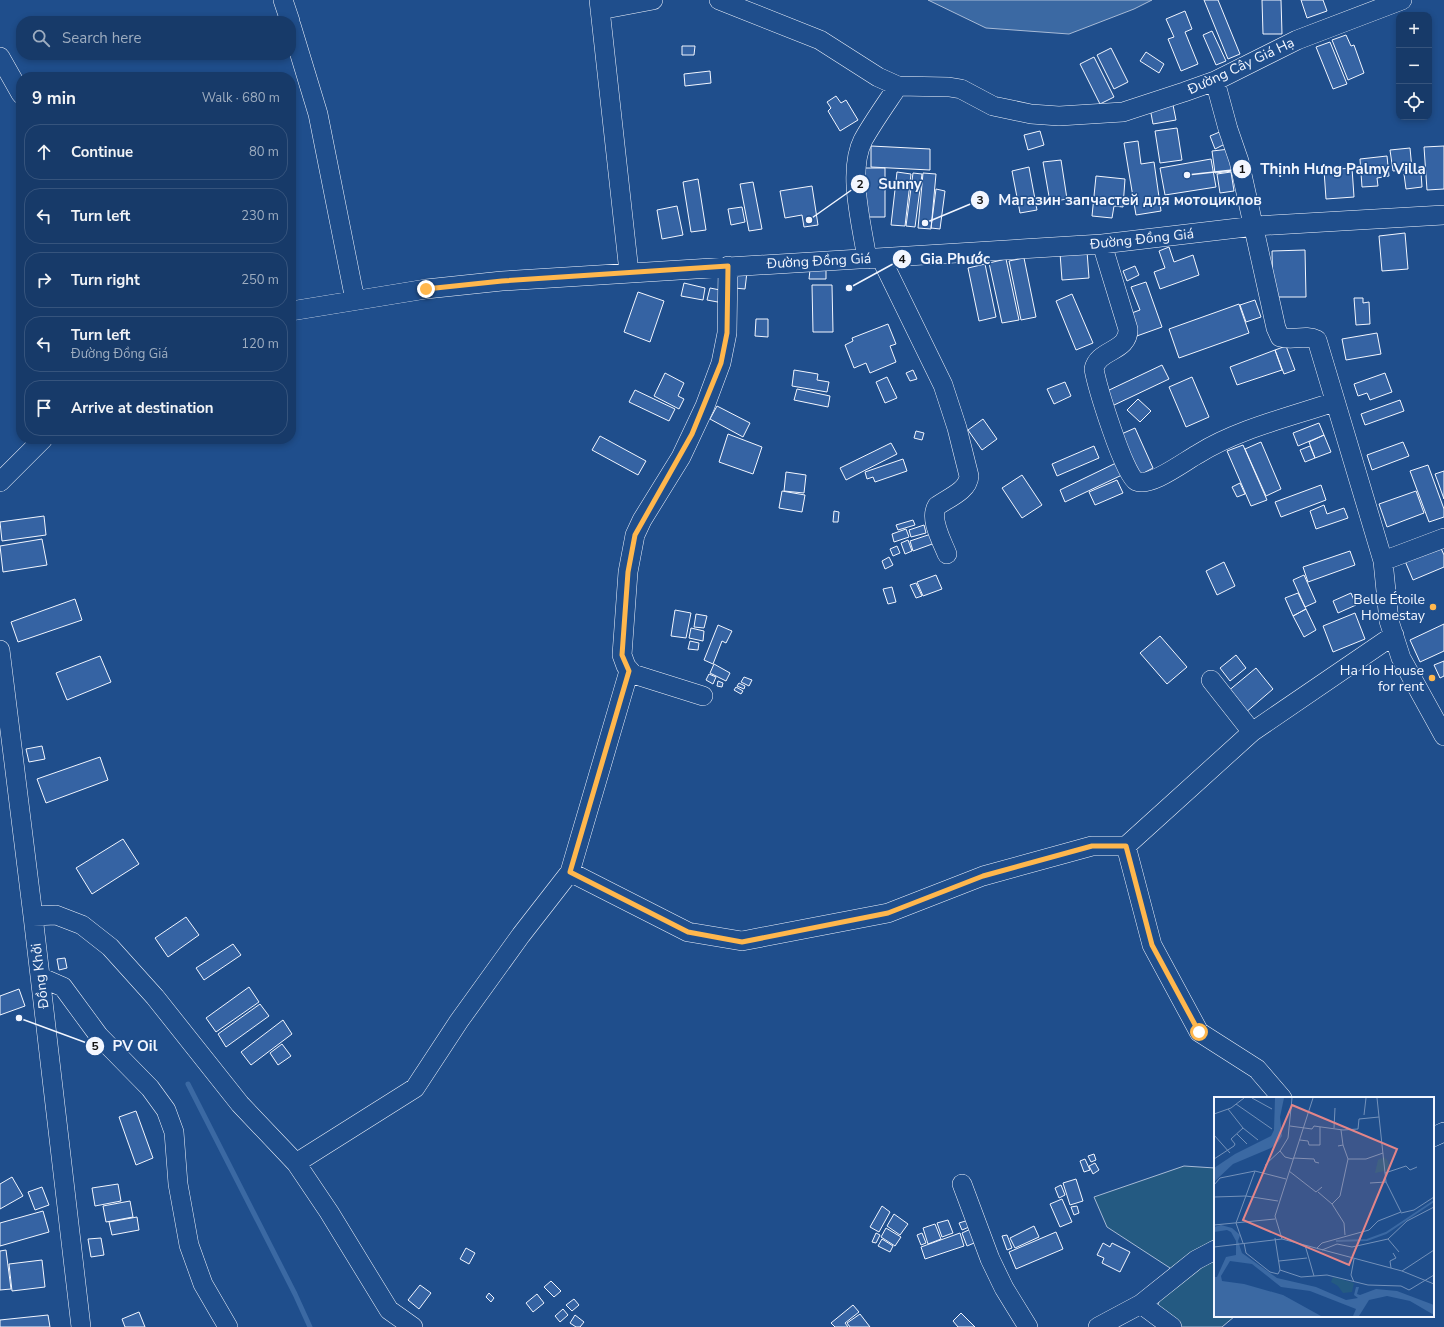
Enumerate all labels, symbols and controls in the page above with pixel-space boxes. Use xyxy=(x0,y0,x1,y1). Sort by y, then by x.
map controls xyxy=(1396,12,1432,120)
button: + xyxy=(1396,12,1432,48)
search box xyxy=(16,16,296,60)
icon: search xyxy=(30,27,52,49)
text: Search here xyxy=(62,28,142,48)
street label: Đường Cây Giá Hạ xyxy=(1184,33,1297,99)
button: − xyxy=(1396,48,1432,84)
button: locate xyxy=(1396,84,1432,120)
text: 9 min xyxy=(32,87,76,110)
text: Walk · 680 m xyxy=(202,89,280,107)
icon: ahead xyxy=(33,141,55,163)
text: Continue xyxy=(71,142,133,162)
text: 80 m xyxy=(249,143,279,161)
callout: Thịnh Hưng Palmy Villa xyxy=(1232,155,1434,182)
text: Thịnh Hưng Palmy Villa xyxy=(1260,159,1426,179)
text: 1 xyxy=(1238,161,1246,177)
callout: Sunny xyxy=(850,170,930,197)
text: Sunny xyxy=(878,174,922,194)
text: 2 xyxy=(856,176,864,192)
callout: Магазин запчастей для мотоциклов xyxy=(970,186,1270,213)
text: Магазин запчастей для мотоциклов xyxy=(998,190,1262,210)
text: 3 xyxy=(976,192,984,208)
icon: left xyxy=(33,205,55,227)
text: Turn left xyxy=(71,206,130,226)
text: 230 m xyxy=(241,207,279,225)
street label: Đường Đồng Giá xyxy=(1088,224,1195,254)
callout: Gia Phước xyxy=(892,246,998,273)
street label: Đường Đồng Giá xyxy=(765,249,872,273)
text: Gia Phước xyxy=(920,249,990,269)
text: 4 xyxy=(898,251,906,267)
icon: right xyxy=(33,269,55,291)
text: Turn right xyxy=(71,270,140,290)
text: 250 m xyxy=(241,271,279,289)
route end xyxy=(417,280,435,298)
text: Turn left xyxy=(71,325,130,345)
icon: left xyxy=(33,333,55,355)
text: 120 m xyxy=(241,335,279,353)
text: Đường Đồng Giá xyxy=(71,345,168,363)
icon: arrive xyxy=(33,397,55,419)
text: Arrive at destination xyxy=(71,398,214,418)
place label: Belle Étoile Homestay xyxy=(1353,590,1426,625)
marker: Belle Étoile Homestay xyxy=(1428,602,1438,612)
place label: Ha Ho House for rent xyxy=(1340,661,1424,696)
marker: Ha Ho House for rent xyxy=(1427,673,1437,683)
street label: Đồng Khởi xyxy=(27,942,54,1011)
route start xyxy=(1190,1023,1208,1041)
callout: PV Oil xyxy=(85,1032,166,1059)
text: PV Oil xyxy=(113,1036,158,1056)
text: 5 xyxy=(91,1038,99,1054)
inset map xyxy=(1214,1097,1434,1317)

